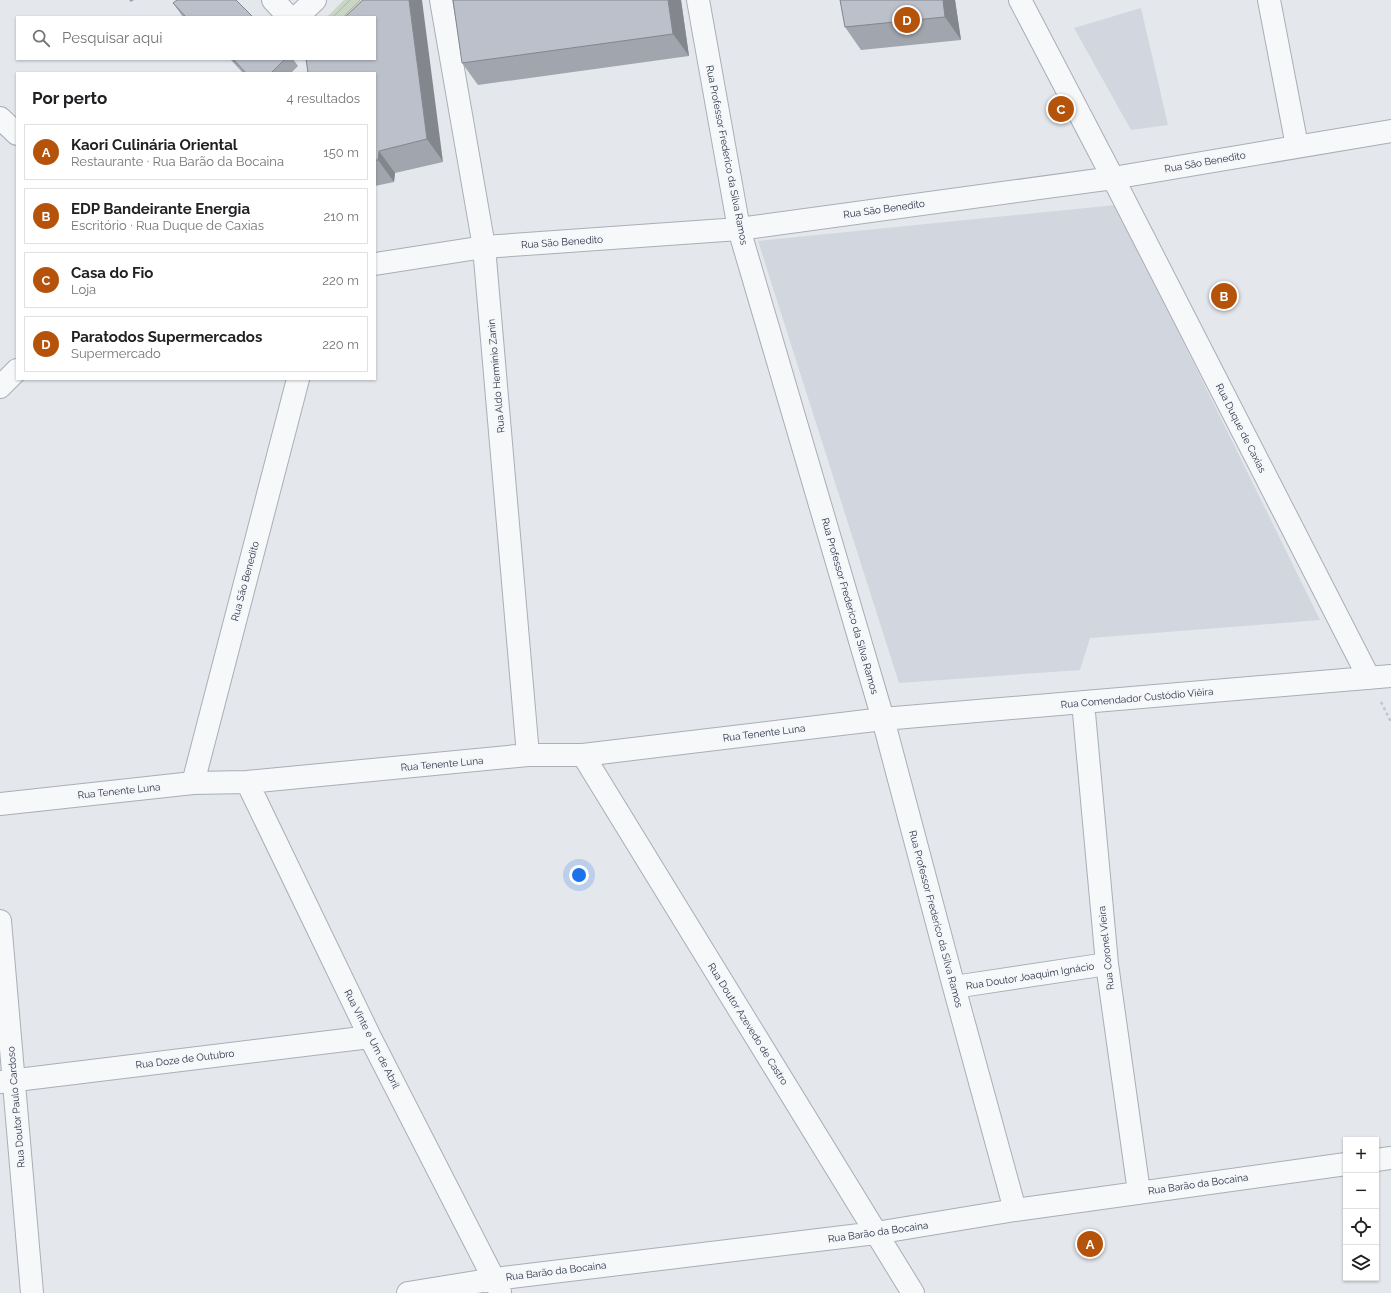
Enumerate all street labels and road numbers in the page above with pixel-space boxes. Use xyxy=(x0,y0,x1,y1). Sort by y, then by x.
street label: Rua Professor Frederico da Silva Ramos xyxy=(704,64,750,246)
street label: Rua São Benedito xyxy=(1164,149,1247,175)
street label: Rua São Benedito xyxy=(843,198,926,220)
street label: Rua São Benedito xyxy=(521,234,603,250)
street label: Rua Aldo Hermínio Zanin xyxy=(486,318,506,433)
street label: Rua Duque de Caxias xyxy=(1214,382,1268,475)
street label: Rua Professor Frederico da Silva Ramos xyxy=(820,517,881,696)
street label: Rua São Benedito xyxy=(229,540,261,622)
street label: Rua Comendador Custódio Viêira xyxy=(1060,686,1214,710)
street label: Rua Tenente Luna xyxy=(722,722,806,744)
street label: Rua Tenente Luna xyxy=(400,755,484,773)
street label: Rua Tenente Luna xyxy=(77,781,161,801)
street label: Rua Professor Frederico da Silva Ramos xyxy=(907,829,965,1009)
street label: Rua Coronel Vieira xyxy=(1096,905,1116,991)
street label: Rua Doutor Joaquim Ignácio xyxy=(965,960,1095,992)
street label: Rua Doutor Azevedo de Castro xyxy=(706,961,790,1087)
street label: Rua Vinte e Um de Abril xyxy=(342,988,402,1091)
street label: Rua Doutor Paulo Cardoso xyxy=(5,1046,27,1168)
street label: Rua Doze de Outubro xyxy=(135,1047,235,1071)
street label: Rua Barão da Bocaina xyxy=(1147,1172,1249,1196)
street label: Rua Barão da Bocaina xyxy=(827,1220,929,1244)
street label: Rua Barão da Bocaina xyxy=(505,1259,607,1283)

